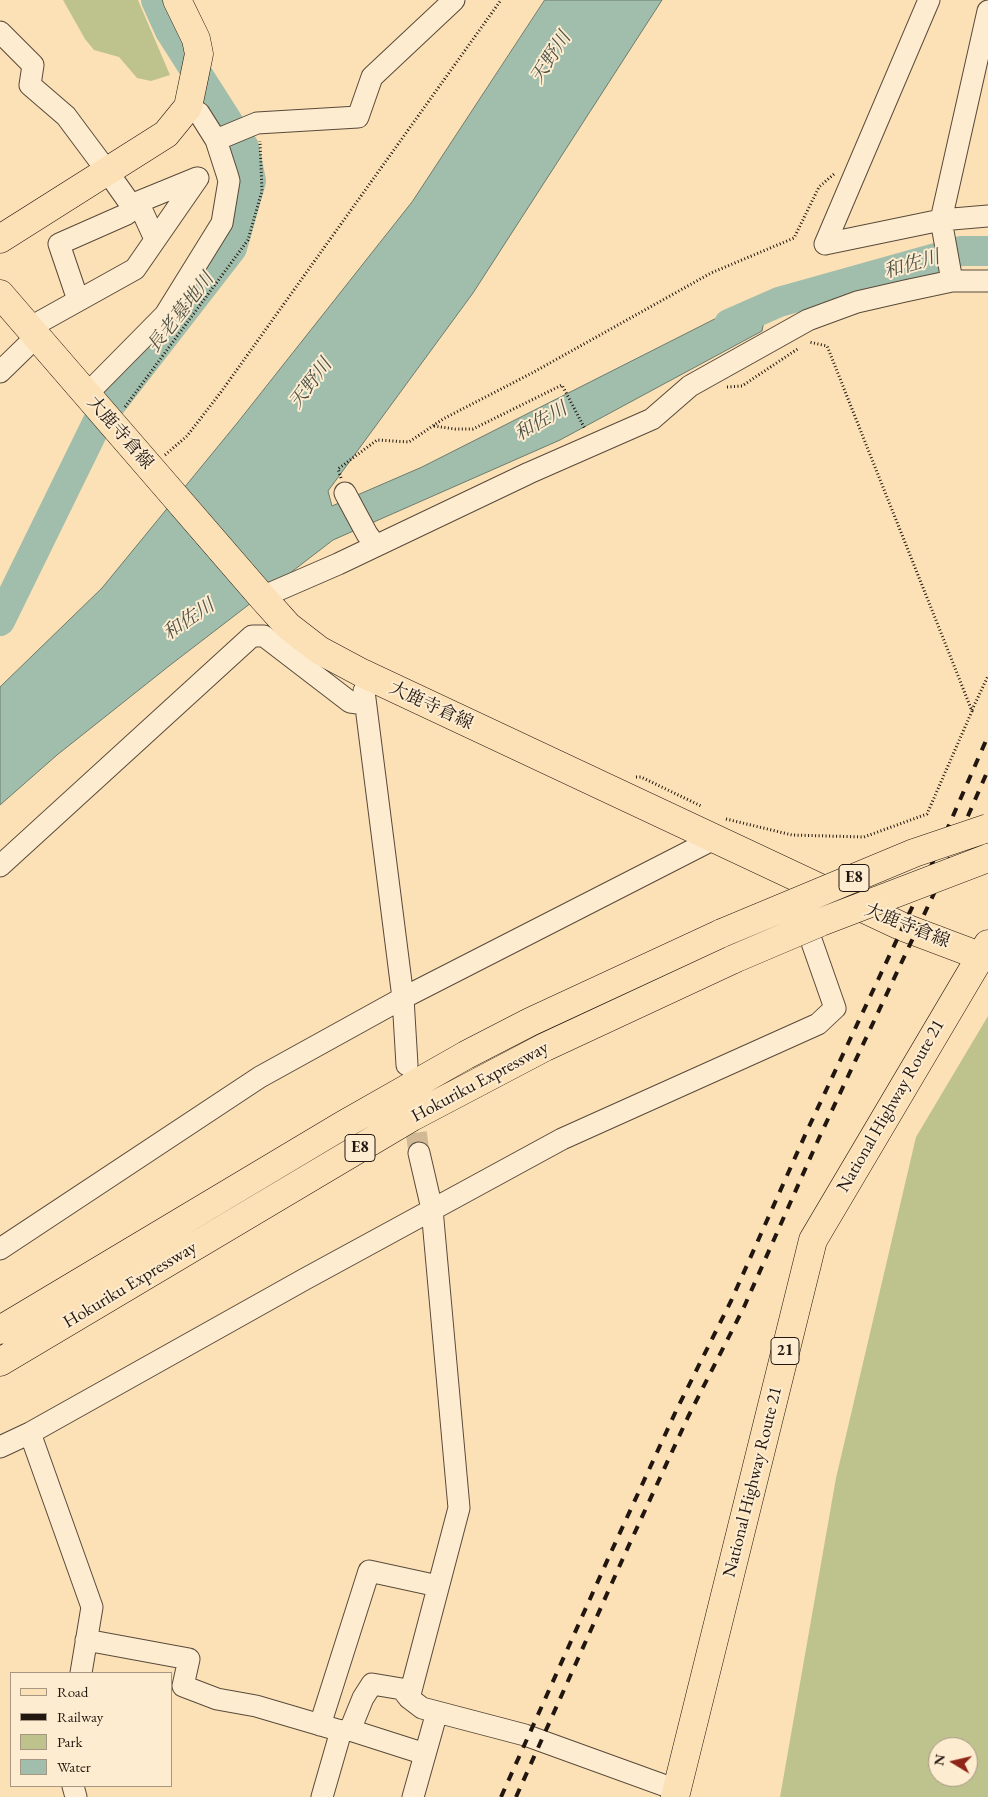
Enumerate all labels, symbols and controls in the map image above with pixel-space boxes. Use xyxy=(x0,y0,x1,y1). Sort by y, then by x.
water label: 天野川 xyxy=(526,28,576,88)
water label: 和佐川 xyxy=(881,246,943,284)
water label: 長老墓地川 xyxy=(143,269,219,357)
water label: 天野川 xyxy=(285,354,337,414)
street label: 大鹿寺倉線 xyxy=(82,392,158,474)
water label: 和佐川 xyxy=(511,398,571,446)
water label: 和佐川 xyxy=(159,595,219,645)
street label: 大鹿寺倉線 xyxy=(386,677,476,735)
road number: E8 xyxy=(839,864,869,891)
street label: 大鹿寺倉線 xyxy=(861,899,953,953)
street label: National Highway Route 21 xyxy=(833,1016,949,1196)
street label: Hokuriku Expressway xyxy=(408,1037,552,1127)
road number: E8 xyxy=(345,1134,375,1162)
street label: Hokuriku Expressway xyxy=(59,1237,201,1333)
road number: 21 xyxy=(771,1338,799,1364)
street label: National Highway Route 21 xyxy=(719,1384,787,1580)
legend xyxy=(10,1672,172,1787)
text: Road xyxy=(57,1682,88,1701)
text: Railway xyxy=(57,1707,103,1726)
text: Park xyxy=(57,1732,83,1751)
north arrow xyxy=(928,1737,978,1787)
text: N xyxy=(929,1753,949,1767)
text: Water xyxy=(57,1757,91,1776)

